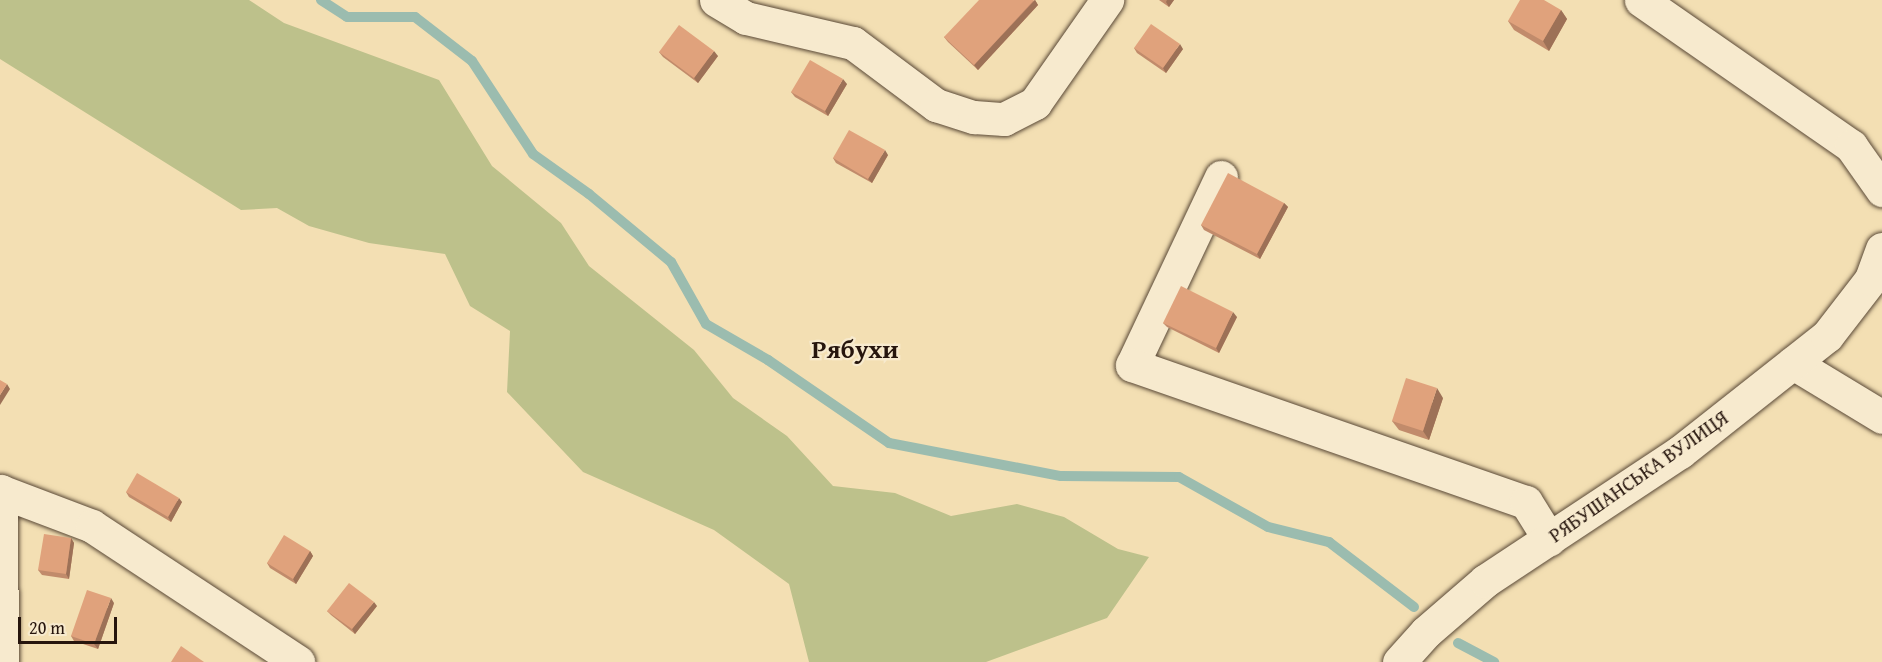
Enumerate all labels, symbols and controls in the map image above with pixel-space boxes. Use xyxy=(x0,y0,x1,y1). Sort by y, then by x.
district label: Рябухи xyxy=(812,333,898,365)
street label: РЯБУШАНСЬКА ВУЛИЦЯ xyxy=(1544,405,1732,547)
scale bar xyxy=(21,605,120,643)
text: 20 m xyxy=(29,614,65,641)

